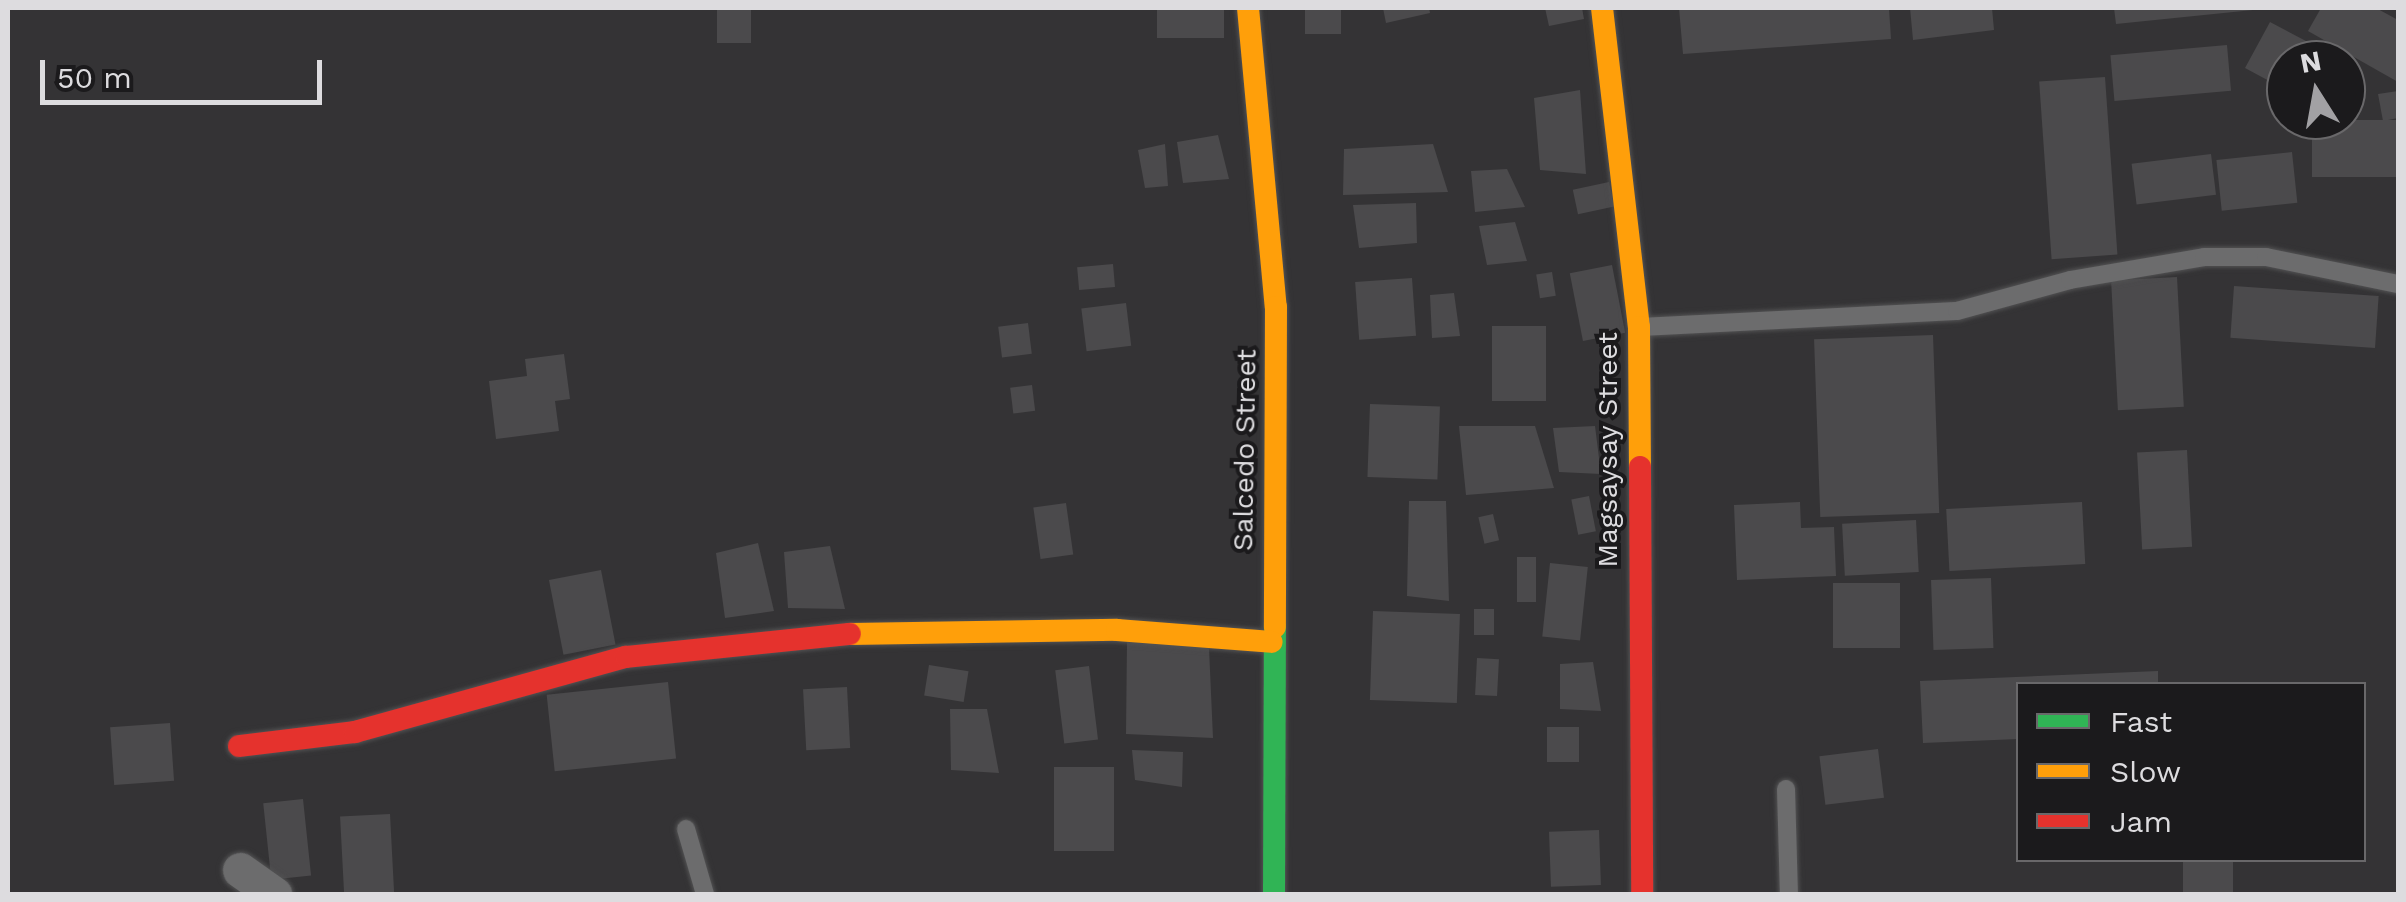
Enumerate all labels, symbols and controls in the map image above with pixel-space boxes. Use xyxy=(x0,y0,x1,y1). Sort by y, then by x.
scale bar xyxy=(45,40,328,102)
north arrow xyxy=(2266,40,2366,140)
text: N xyxy=(2297,44,2324,80)
text: 50 m xyxy=(57,60,132,95)
street label: Magsaysay Street xyxy=(1591,332,1625,568)
street label: Salcedo Street xyxy=(1226,349,1264,551)
legend xyxy=(2016,682,2366,862)
text: Fast xyxy=(2110,704,2172,739)
text: Slow xyxy=(2110,754,2181,789)
text: Jam xyxy=(2110,804,2172,839)

